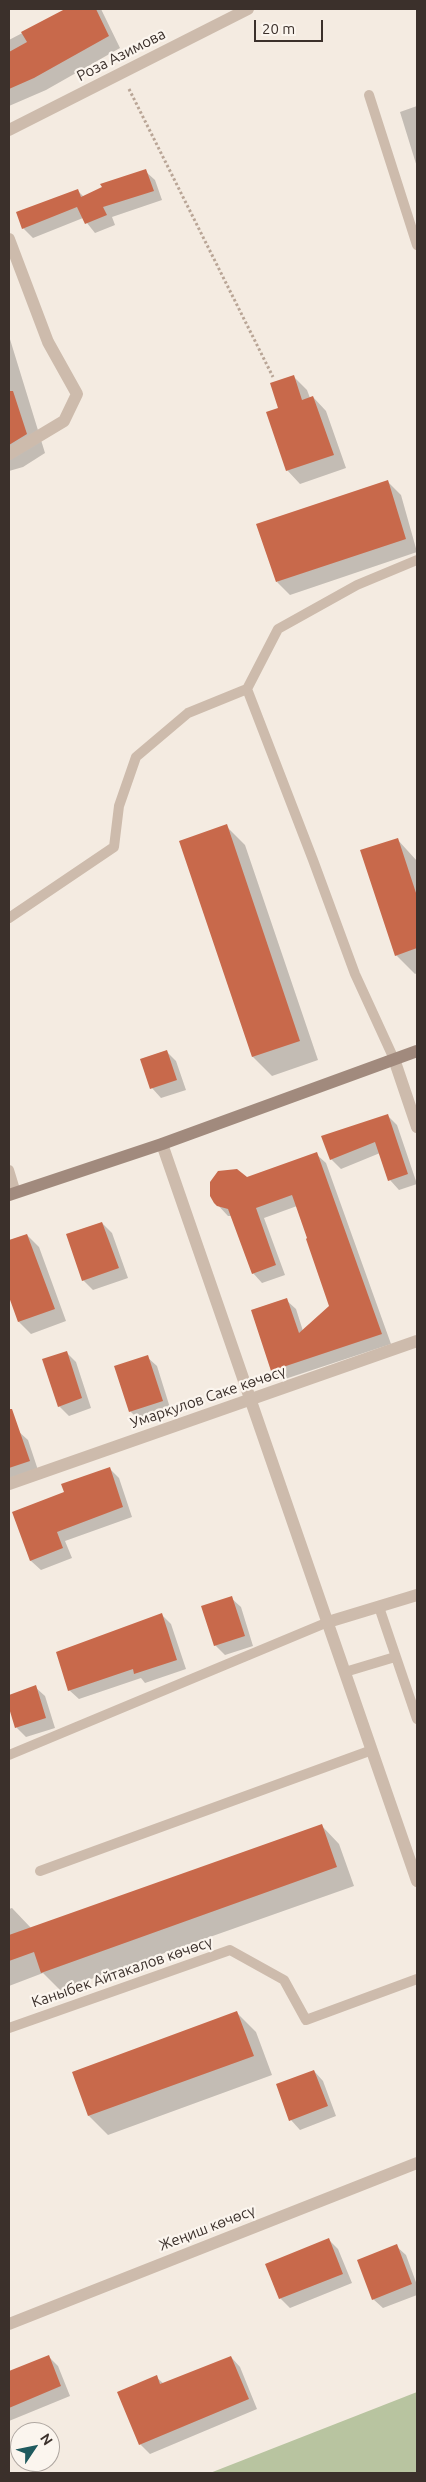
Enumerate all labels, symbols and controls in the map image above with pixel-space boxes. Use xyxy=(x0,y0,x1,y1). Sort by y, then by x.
scale bar xyxy=(256,10,325,42)
text: 20 m xyxy=(262,20,295,37)
street label: Роза Азимова xyxy=(74,25,168,85)
street label: Умаркулов Саке көчөсү xyxy=(128,1362,288,1432)
street label: Каныбек Айтакалов көчөсү xyxy=(29,1933,215,2011)
street label: Жеңиш көчөсү xyxy=(156,2201,258,2255)
north arrow xyxy=(10,2422,60,2472)
text: N xyxy=(37,2430,56,2448)

